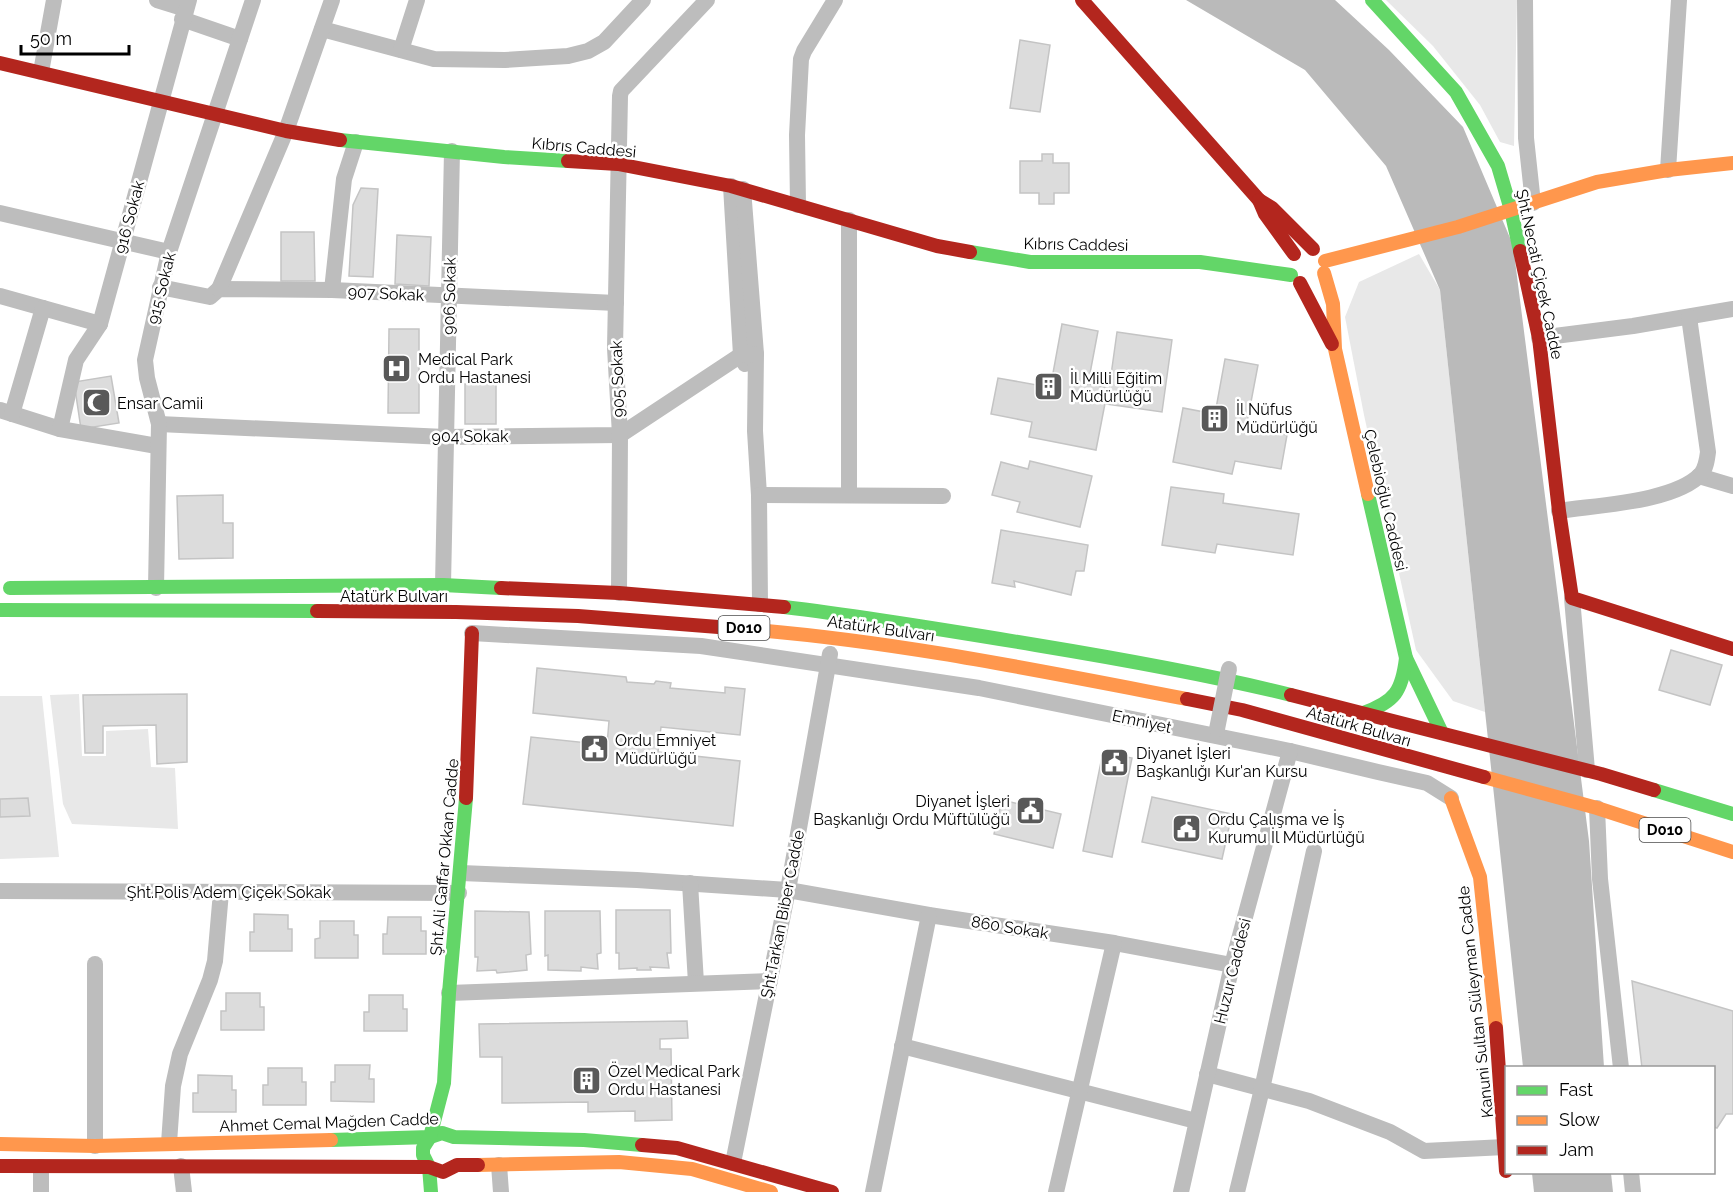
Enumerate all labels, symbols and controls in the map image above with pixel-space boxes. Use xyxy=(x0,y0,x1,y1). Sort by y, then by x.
scale bar xyxy=(21,18,129,56)
text: 50 m xyxy=(30,28,72,49)
street label: Kıbrıs Caddesi xyxy=(531,133,637,162)
street label: 916 Sokak xyxy=(111,178,148,256)
street label: Şht.Necati Çiçek Cadde xyxy=(1512,187,1567,361)
street label: Kıbrıs Caddesi xyxy=(1023,234,1129,255)
street label: 915 Sokak xyxy=(143,249,180,326)
street label: 906 Sokak xyxy=(439,256,460,335)
street label: 907 Sokak xyxy=(347,282,425,305)
street label: 905 Sokak xyxy=(607,340,628,418)
place label: Medical Park Ordu Hastanesi xyxy=(418,350,531,387)
hospital icon: Medical Park Ordu Hastanesi xyxy=(381,352,413,384)
place label: İl Milli Eğitim Müdürlüğü xyxy=(1070,368,1162,406)
building icon: İl Milli Eğitim Müdürlüğü xyxy=(1033,371,1065,403)
mosque icon: Ensar Camii xyxy=(80,387,112,419)
place label: Ensar Camii xyxy=(117,394,203,413)
place label: İl Nüfus Müdürlüğü xyxy=(1236,399,1318,437)
building icon: İl Nüfus Müdürlüğü xyxy=(1199,402,1231,434)
street label: 904 Sokak xyxy=(432,427,509,446)
street label: Çelebioğlu Caddesi xyxy=(1360,427,1411,573)
street label: Atatürk Bulvarı xyxy=(340,587,448,606)
street label: Atatürk Bulvarı xyxy=(826,612,936,645)
road number: D010 xyxy=(718,616,770,640)
street label: Atatürk Bulvarı xyxy=(1304,702,1413,750)
street label: Emniyet xyxy=(1110,706,1174,737)
place label: Ordu Emniyet Müdürlüğü xyxy=(615,731,717,768)
public building icon: Ordu Emniyet Müdürlüğü xyxy=(578,733,610,765)
place label: Diyanet İşleri Başkanlığı Kur'an Kursu xyxy=(1136,743,1308,781)
public building icon: Diyanet İşleri Başkanlığı Kur'an Kursu xyxy=(1099,746,1131,778)
street label: Şht.Ali Gaffar Okkan Cadde xyxy=(426,758,463,956)
place label: Diyanet İşleri Başkanlığı Ordu Müftülüğü xyxy=(813,791,1010,829)
public building icon: Diyanet İşleri Başkanlığı Ordu Müftülüğü xyxy=(1015,794,1047,826)
place label: Ordu Çalışma ve İş Kurumu İl Müdürlüğü xyxy=(1208,809,1365,847)
public building icon: Ordu Çalışma ve İş Kurumu İl Müdürlüğü xyxy=(1171,812,1203,844)
road number: D010 xyxy=(1640,818,1690,842)
street label: Şht.Tarkan Biber Cadde xyxy=(757,828,808,1000)
street label: Şht.Polis Adem Çiçek Sokak xyxy=(127,883,332,902)
street label: Kanuni Sultan Süleyman Cadde xyxy=(1454,885,1497,1119)
street label: 860 Sokak xyxy=(970,912,1050,943)
street label: Huzur Caddesi xyxy=(1210,916,1255,1026)
place label: Özel Medical Park Ordu Hastanesi xyxy=(608,1061,740,1099)
building icon: Özel Medical Park Ordu Hastanesi xyxy=(571,1064,603,1096)
legend xyxy=(1505,1066,1715,1174)
text: Fast xyxy=(1559,1079,1593,1100)
street label: Ahmet Cemal Mağden Cadde xyxy=(219,1109,439,1136)
text: Slow xyxy=(1559,1109,1600,1130)
text: Jam xyxy=(1559,1139,1594,1160)

